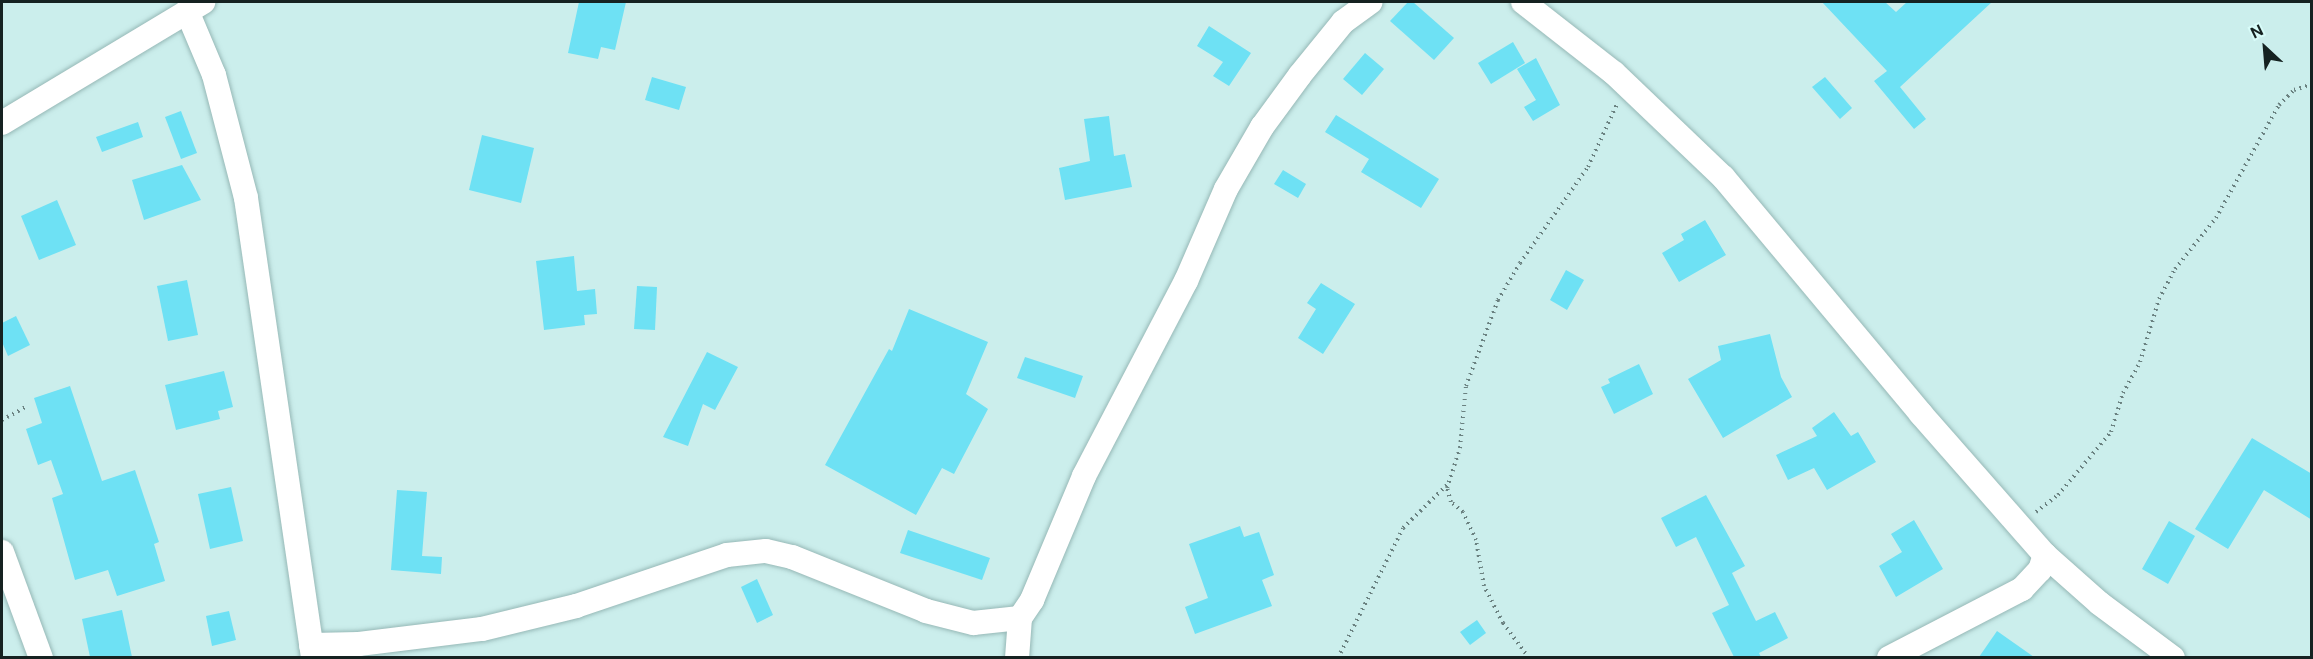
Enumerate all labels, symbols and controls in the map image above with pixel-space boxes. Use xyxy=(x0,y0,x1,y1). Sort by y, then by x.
north arrow xyxy=(2235,18,2295,78)
text: N xyxy=(2247,19,2267,43)

